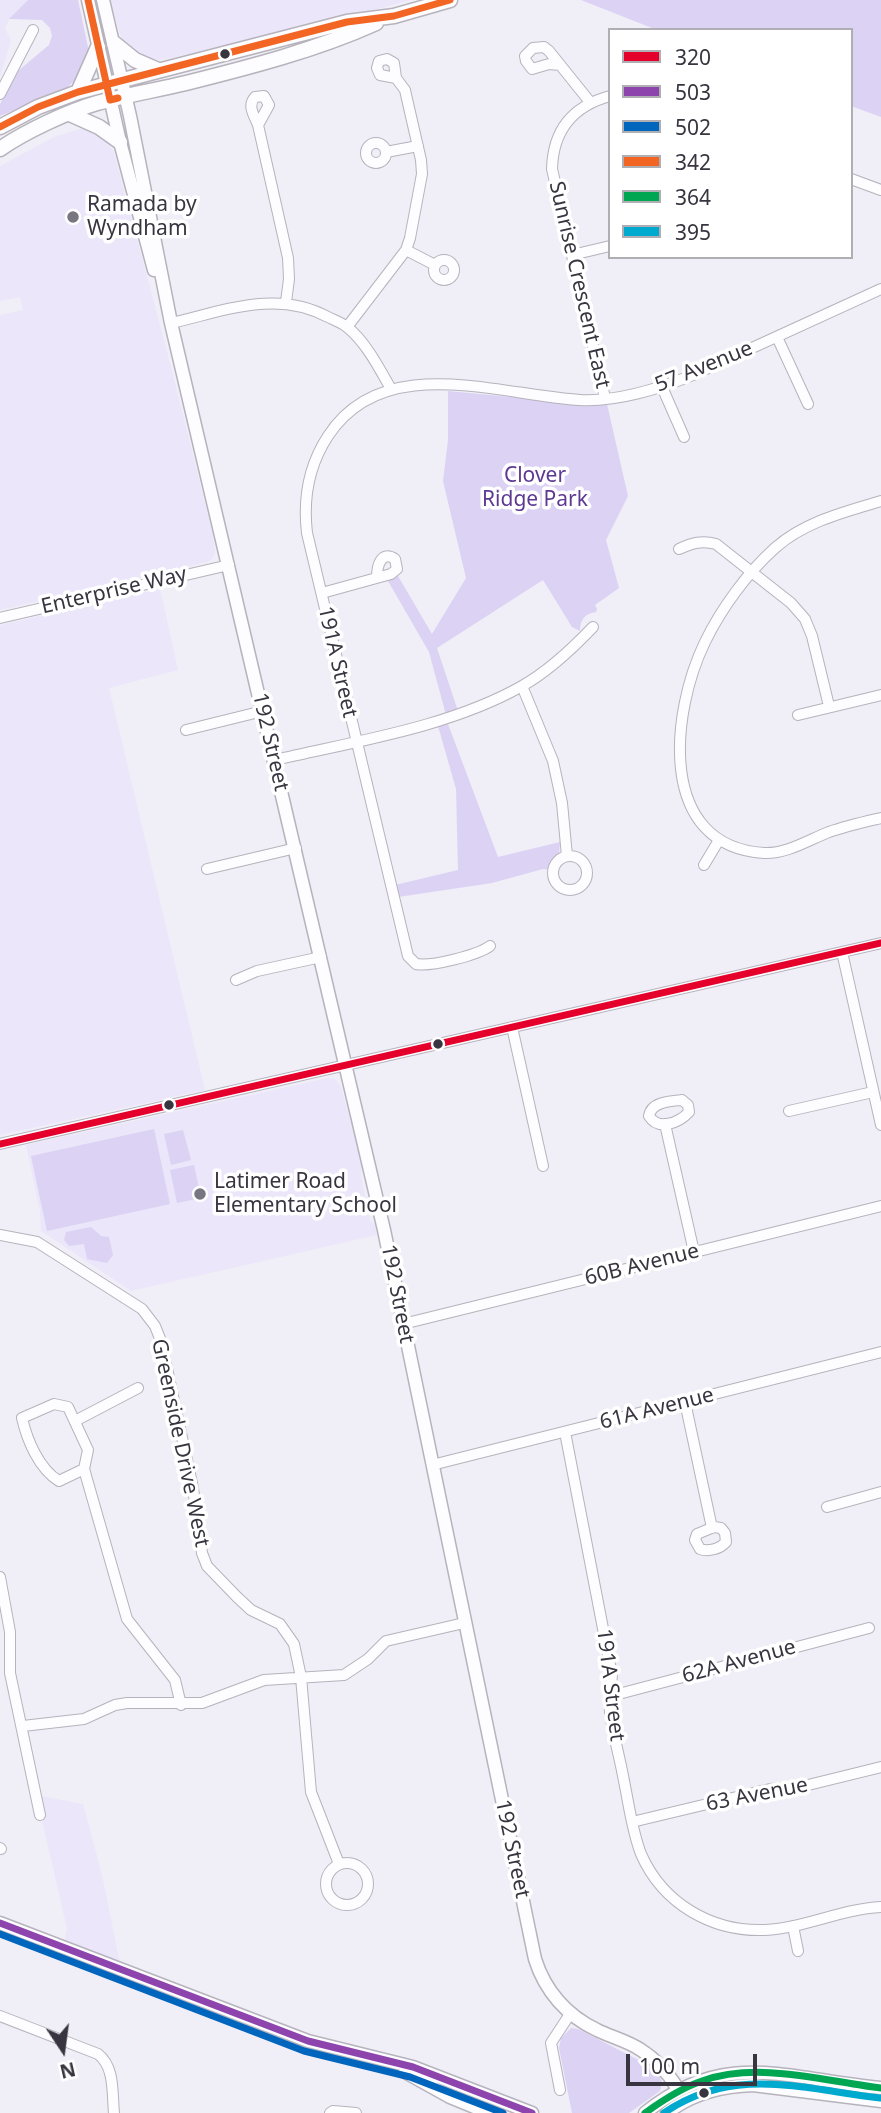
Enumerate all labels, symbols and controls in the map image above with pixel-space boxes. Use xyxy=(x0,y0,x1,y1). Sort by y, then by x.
legend xyxy=(608,28,853,259)
text: 320 xyxy=(675,43,711,71)
unlabelled marker xyxy=(218,47,232,61)
text: 503 xyxy=(675,78,711,106)
text: 502 xyxy=(675,113,711,141)
text: 342 xyxy=(675,148,711,176)
street label: Sunrise Crescent East xyxy=(543,179,615,391)
text: 364 xyxy=(675,183,711,211)
place label: Ramada by Wyndham xyxy=(87,192,197,242)
marker: Ramada by Wyndham xyxy=(65,209,81,225)
text: 395 xyxy=(675,218,711,246)
street label: 57 Avenue xyxy=(651,336,757,398)
park label: Clover Ridge Park xyxy=(482,463,588,513)
street label: Enterprise Way xyxy=(39,562,189,620)
street label: 191A Street xyxy=(312,604,362,720)
street label: 192 Street xyxy=(246,690,294,794)
unlabelled marker xyxy=(431,1037,445,1051)
unlabelled marker xyxy=(162,1098,176,1112)
place label: Latimer Road Elementary School xyxy=(214,1169,397,1219)
marker: Latimer Road Elementary School xyxy=(192,1186,208,1202)
street label: 60B Avenue xyxy=(582,1239,702,1291)
street label: 192 Street xyxy=(375,1242,419,1346)
street label: Greenside Drive West xyxy=(146,1337,214,1549)
street label: 61A Avenue xyxy=(597,1383,717,1435)
street label: 191A Street xyxy=(591,1627,629,1743)
street label: 62A Avenue xyxy=(679,1635,799,1689)
street label: 63 Avenue xyxy=(704,1773,810,1817)
street label: 192 Street xyxy=(489,1797,535,1901)
north arrow xyxy=(28,2015,98,2085)
scale bar xyxy=(629,2039,760,2084)
text: 100 m xyxy=(639,2052,700,2080)
text: N xyxy=(57,2056,78,2085)
unlabelled marker xyxy=(697,2086,711,2100)

